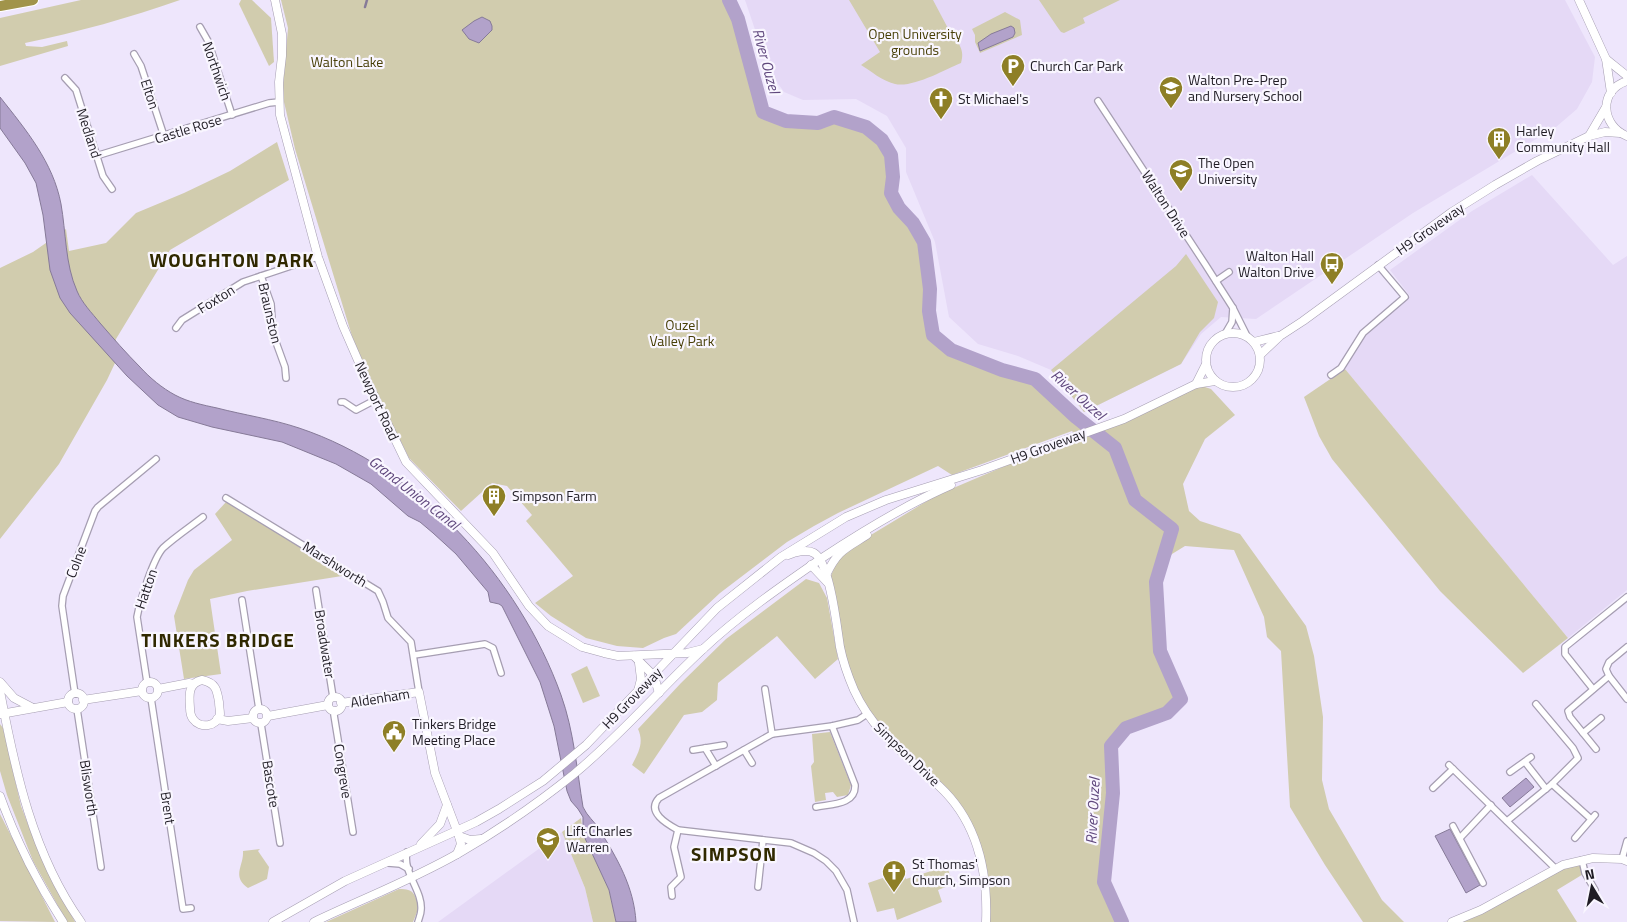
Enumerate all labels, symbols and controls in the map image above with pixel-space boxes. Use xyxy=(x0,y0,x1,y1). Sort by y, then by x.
park label: Open University grounds xyxy=(868,23,962,60)
water label: River Ouzel xyxy=(747,26,787,98)
street label: Northwich xyxy=(198,38,237,103)
park label: Walton Lake xyxy=(311,51,383,72)
parking icon: Church Car Park xyxy=(1000,53,1026,87)
place label: Church Car Park xyxy=(1030,55,1124,76)
place label: Walton Pre-Prep and Nursery School xyxy=(1188,69,1302,106)
school or university icon: Walton Pre-Prep and Nursery School xyxy=(1158,75,1184,109)
street label: Elton xyxy=(136,76,165,112)
church icon: St Michael's xyxy=(928,86,954,120)
place label: St Michael's xyxy=(958,88,1029,109)
street label: Medland xyxy=(72,105,107,161)
street label: Castle Rose xyxy=(152,108,224,149)
place label: Harley Community Hall xyxy=(1516,120,1610,157)
building icon: Harley Community Hall xyxy=(1486,126,1512,160)
place label: The Open University xyxy=(1198,152,1258,189)
school or university icon: The Open University xyxy=(1168,158,1194,192)
street label: Walton Drive xyxy=(1137,166,1196,241)
street label: H9 Groveway xyxy=(1391,197,1468,260)
district label: WOUGHTON PARK xyxy=(150,245,314,274)
place label: Walton Hall Walton Drive xyxy=(1238,245,1314,282)
bus stop icon: Walton Hall Walton Drive xyxy=(1319,251,1345,285)
street label: Foxton xyxy=(193,279,238,318)
street label: Braunston xyxy=(253,280,288,345)
park label: Ouzel Valley Park xyxy=(650,314,715,351)
street label: Newport Road xyxy=(350,358,405,444)
water label: River Ouzel xyxy=(1046,364,1112,427)
street label: H9 Groveway xyxy=(1007,422,1089,469)
water label: Grand Union Canal xyxy=(364,450,466,536)
building icon: Simpson Farm xyxy=(481,483,507,517)
place label: Simpson Farm xyxy=(512,485,597,506)
street label: Marshworth xyxy=(299,535,372,592)
street label: Colne xyxy=(60,543,91,581)
street label: Hatton xyxy=(129,566,162,612)
street label: Broadwater xyxy=(310,608,341,680)
district label: TINKERS BRIDGE xyxy=(141,625,295,654)
street label: H9 Groveway xyxy=(597,662,667,733)
street label: Aldenham xyxy=(349,682,411,713)
place label: Tinkers Bridge Meeting Place xyxy=(412,713,496,750)
street label: Simpson Drive xyxy=(870,717,945,791)
public building icon: Tinkers Bridge Meeting Place xyxy=(381,719,407,753)
street label: Congreve xyxy=(329,742,358,800)
street label: Blisworth xyxy=(75,758,104,818)
street label: Bascote xyxy=(257,759,286,809)
water label: River Ouzel xyxy=(1079,775,1106,845)
street label: Brent xyxy=(156,790,181,826)
place label: Lift Charles Warren xyxy=(566,820,632,857)
school or university icon: Lift Charles Warren xyxy=(535,826,561,860)
district label: SIMPSON xyxy=(691,839,777,868)
place label: St Thomas' Church, Simpson xyxy=(912,853,1010,890)
church icon: St Thomas' Church, Simpson xyxy=(881,859,907,893)
north arrow xyxy=(1567,862,1617,912)
text: N xyxy=(1583,863,1596,885)

